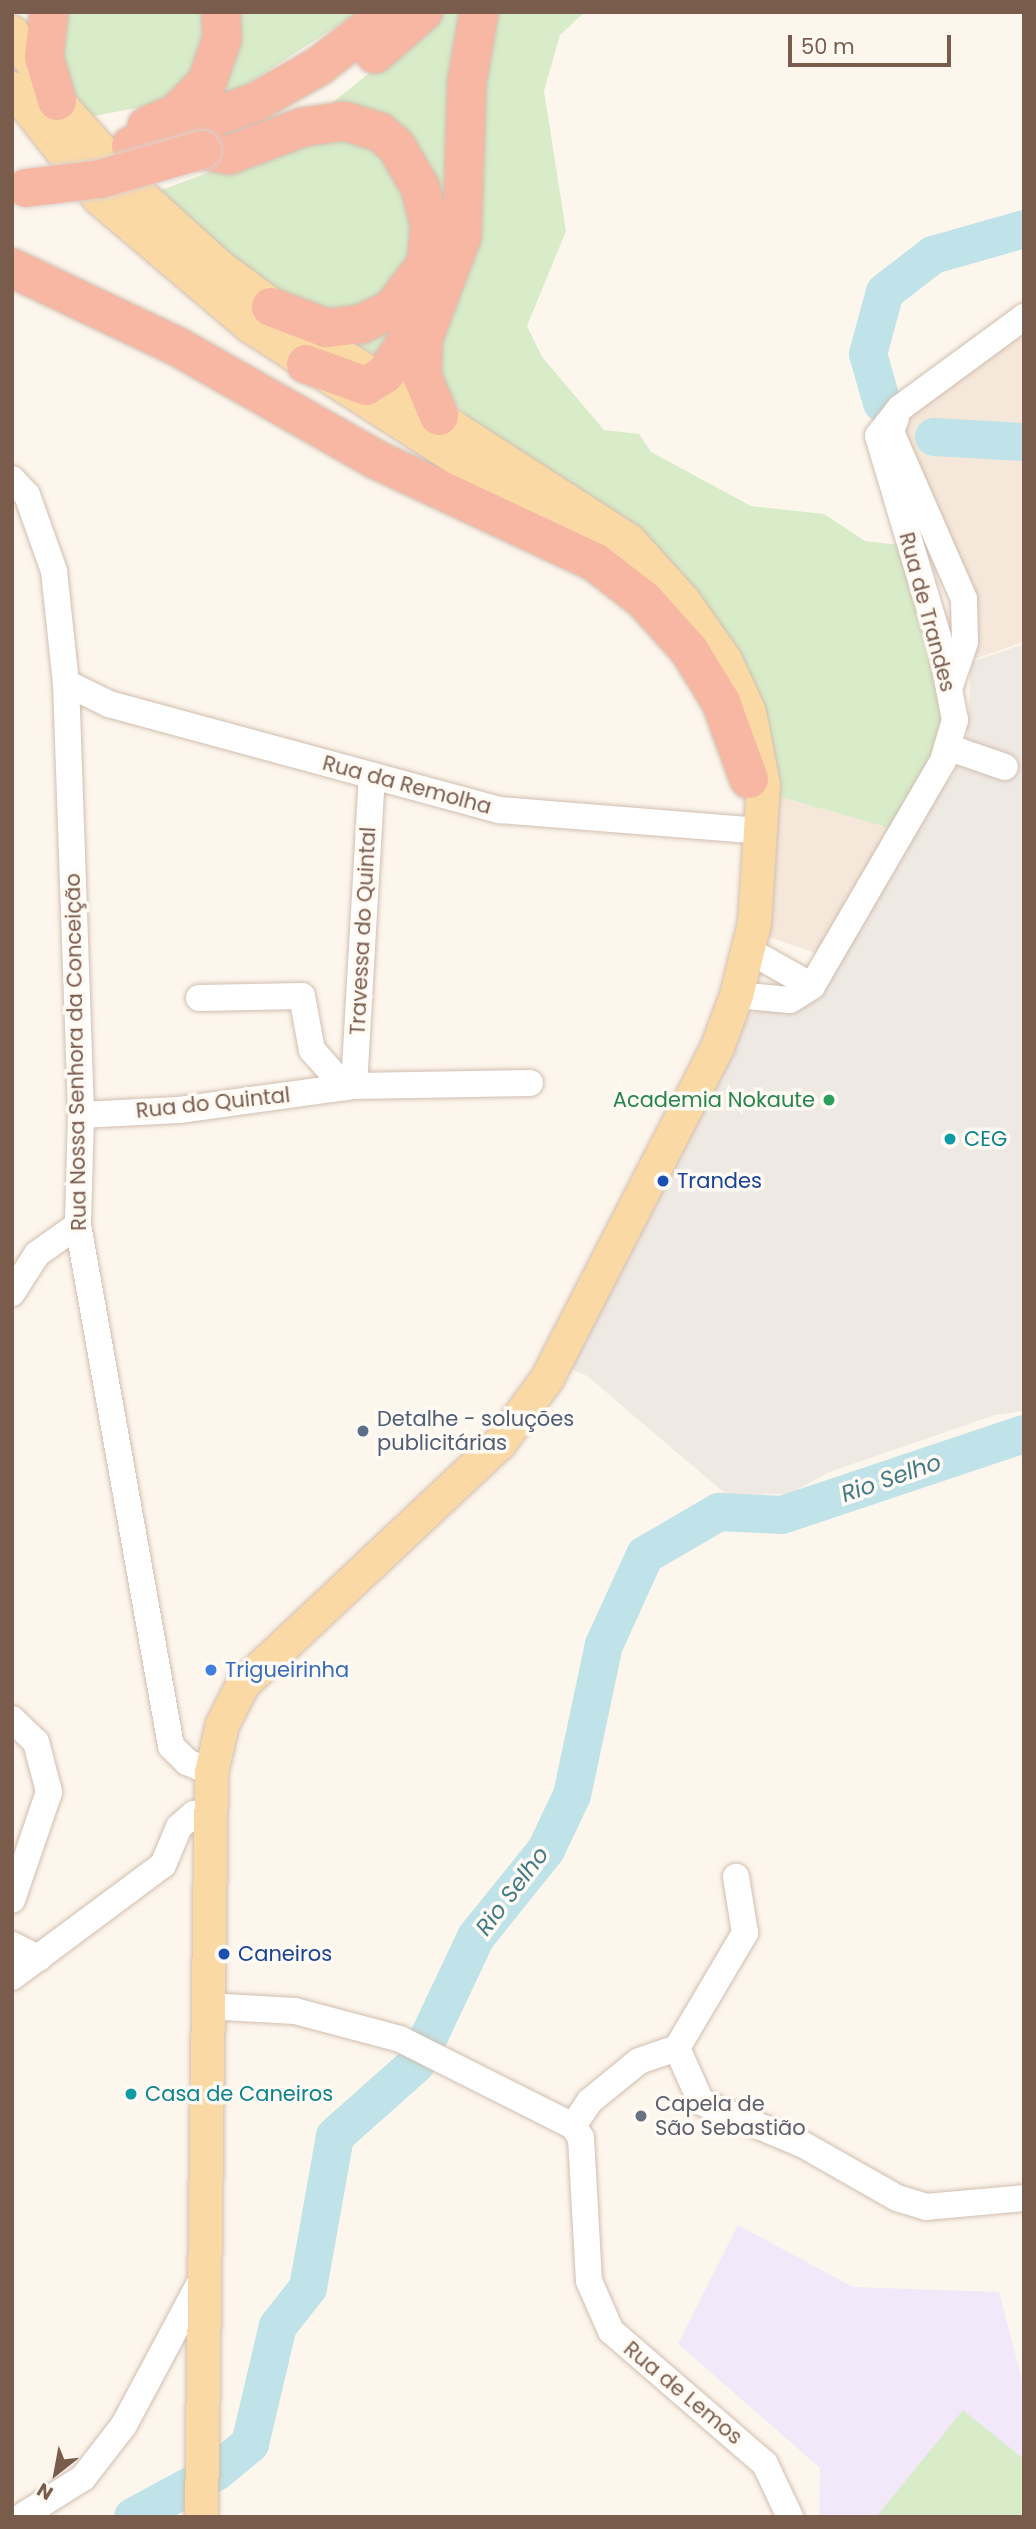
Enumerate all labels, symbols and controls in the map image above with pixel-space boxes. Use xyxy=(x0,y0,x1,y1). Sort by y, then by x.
scale bar xyxy=(791,21,954,65)
text: 50 m xyxy=(801,32,855,61)
street label: Rua de Trandes xyxy=(894,530,960,694)
street label: Rua da Remolha xyxy=(320,750,494,820)
street label: Travessa do Quintal xyxy=(345,826,381,1036)
street label: Rua Nossa Senhora da Conceição xyxy=(60,873,92,1231)
street label: Rua do Quintal xyxy=(135,1082,291,1124)
place label: Academia Nokaute xyxy=(613,1087,815,1113)
marker: Academia Nokaute xyxy=(821,1092,837,1108)
place label: CEG xyxy=(964,1126,1007,1152)
marker: CEG xyxy=(942,1131,958,1147)
place label: Trandes xyxy=(677,1168,762,1194)
marker: Trandes xyxy=(655,1173,671,1189)
place label: Detalhe - soluções publicitárias xyxy=(377,1406,574,1456)
marker: Detalhe - soluções publicitárias xyxy=(355,1423,371,1439)
water label: Rio Selho xyxy=(837,1448,945,1508)
place label: Trigueirinha xyxy=(225,1657,349,1683)
marker: Trigueirinha xyxy=(203,1662,219,1678)
water label: Rio Selho xyxy=(470,1841,554,1941)
place label: Caneiros xyxy=(238,1941,332,1967)
marker: Caneiros xyxy=(216,1946,232,1962)
place label: Casa de Caneiros xyxy=(145,2081,333,2107)
marker: Casa de Caneiros xyxy=(123,2086,139,2102)
place label: Capela de São Sebastião xyxy=(655,2091,806,2141)
marker: Capela de São Sebastião xyxy=(633,2108,649,2124)
street label: Rua de Lemos xyxy=(619,2336,747,2450)
north arrow xyxy=(21,2438,91,2508)
text: N xyxy=(32,2476,58,2507)

